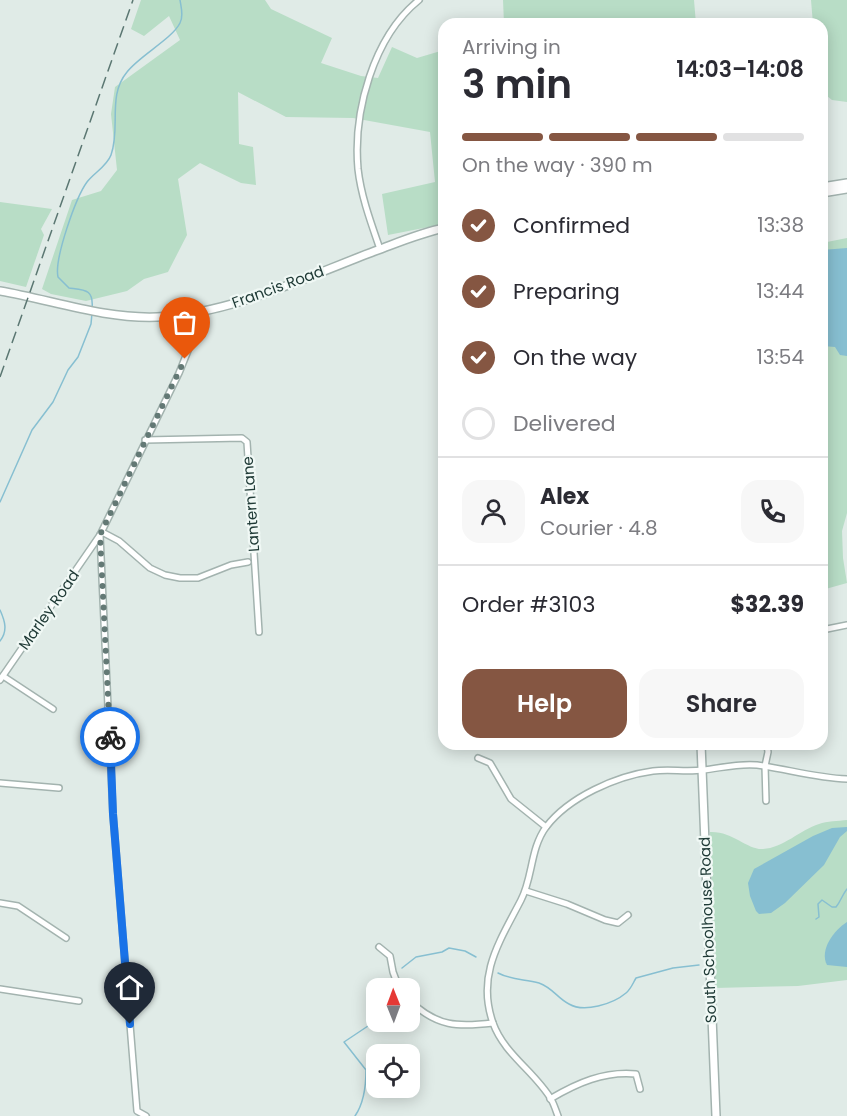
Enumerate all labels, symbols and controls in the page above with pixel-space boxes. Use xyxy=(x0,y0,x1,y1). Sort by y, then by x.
text: Arriving in xyxy=(462,33,561,61)
text: 14:03–14:08 xyxy=(676,54,804,85)
text: 3 min xyxy=(462,57,572,112)
text: On the way · 390 m xyxy=(462,151,653,179)
icon: check xyxy=(462,209,495,242)
text: Confirmed xyxy=(513,210,630,241)
text: 13:38 xyxy=(757,211,804,239)
street label: Francis Road xyxy=(229,260,327,313)
icon: check xyxy=(462,275,495,308)
text: Preparing xyxy=(513,276,620,307)
text: 13:44 xyxy=(756,277,804,305)
pin xyxy=(159,297,210,359)
icon: bag xyxy=(168,306,201,339)
icon: check xyxy=(462,341,495,374)
text: On the way xyxy=(513,342,637,373)
text: 13:54 xyxy=(756,343,804,371)
text: Delivered xyxy=(513,408,616,439)
street label: Lantern Lane xyxy=(237,456,264,553)
button: person xyxy=(462,480,525,543)
button: phone xyxy=(741,480,804,543)
text: Alex xyxy=(540,481,589,512)
text: Courier · 4.8 xyxy=(540,514,658,542)
street label: Marley Road xyxy=(13,566,84,654)
text: Order #3103 xyxy=(462,589,595,620)
text: $32.39 xyxy=(731,589,804,620)
button: Help xyxy=(462,669,627,738)
button: Share xyxy=(639,669,804,738)
courier xyxy=(80,707,140,767)
icon: bike xyxy=(94,721,127,754)
street label: South Schoolhouse Road xyxy=(694,836,721,1024)
pin xyxy=(104,962,155,1024)
icon: home xyxy=(113,971,146,1004)
north arrow xyxy=(366,978,420,1032)
map controls xyxy=(366,978,420,1098)
button: locate xyxy=(366,1044,420,1098)

